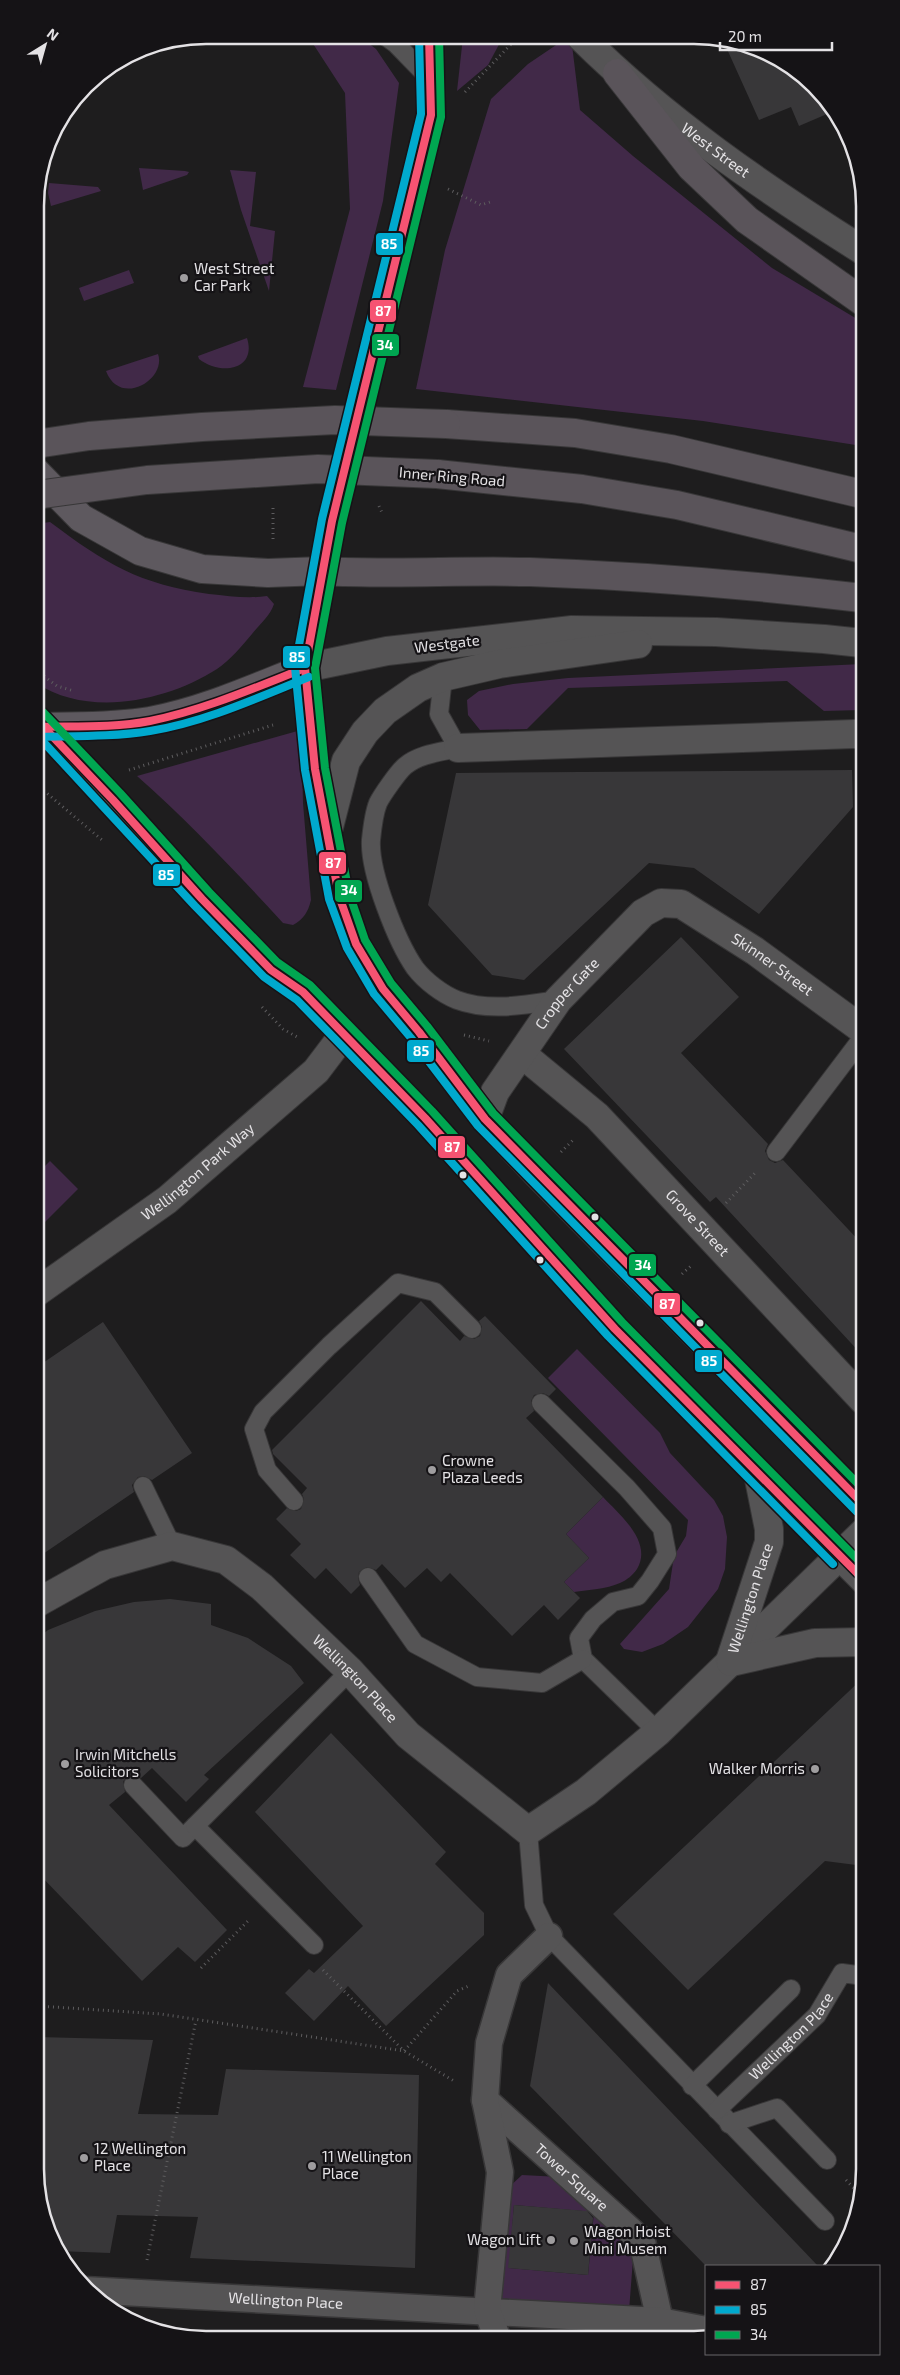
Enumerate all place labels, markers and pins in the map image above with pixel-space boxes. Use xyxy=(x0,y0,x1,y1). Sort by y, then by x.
place label: West Street Car Park xyxy=(194,259,275,294)
marker: West Street Car Park xyxy=(178,272,190,284)
unlabelled marker xyxy=(458,1170,468,1180)
unlabelled marker xyxy=(590,1212,600,1222)
unlabelled marker xyxy=(535,1255,545,1265)
unlabelled marker xyxy=(695,1318,705,1328)
place label: Crowne Plaza Leeds xyxy=(442,1451,523,1486)
marker: Crowne Plaza Leeds xyxy=(426,1464,438,1476)
place label: Irwin Mitchells Solicitors xyxy=(75,1745,176,1780)
marker: Irwin Mitchells Solicitors xyxy=(59,1758,71,1770)
place label: Walker Morris xyxy=(709,1759,805,1777)
marker: Walker Morris xyxy=(809,1763,821,1775)
place label: 12 Wellington Place xyxy=(94,2139,186,2174)
place label: 11 Wellington Place xyxy=(322,2147,412,2182)
marker: 12 Wellington Place xyxy=(78,2152,90,2164)
marker: 11 Wellington Place xyxy=(306,2160,318,2172)
place label: Wagon Hoist Mini Musem xyxy=(584,2222,671,2257)
place label: Wagon Lift xyxy=(467,2230,541,2248)
marker: Wagon Lift xyxy=(545,2234,557,2246)
marker: Wagon Hoist Mini Musem xyxy=(568,2235,580,2247)

